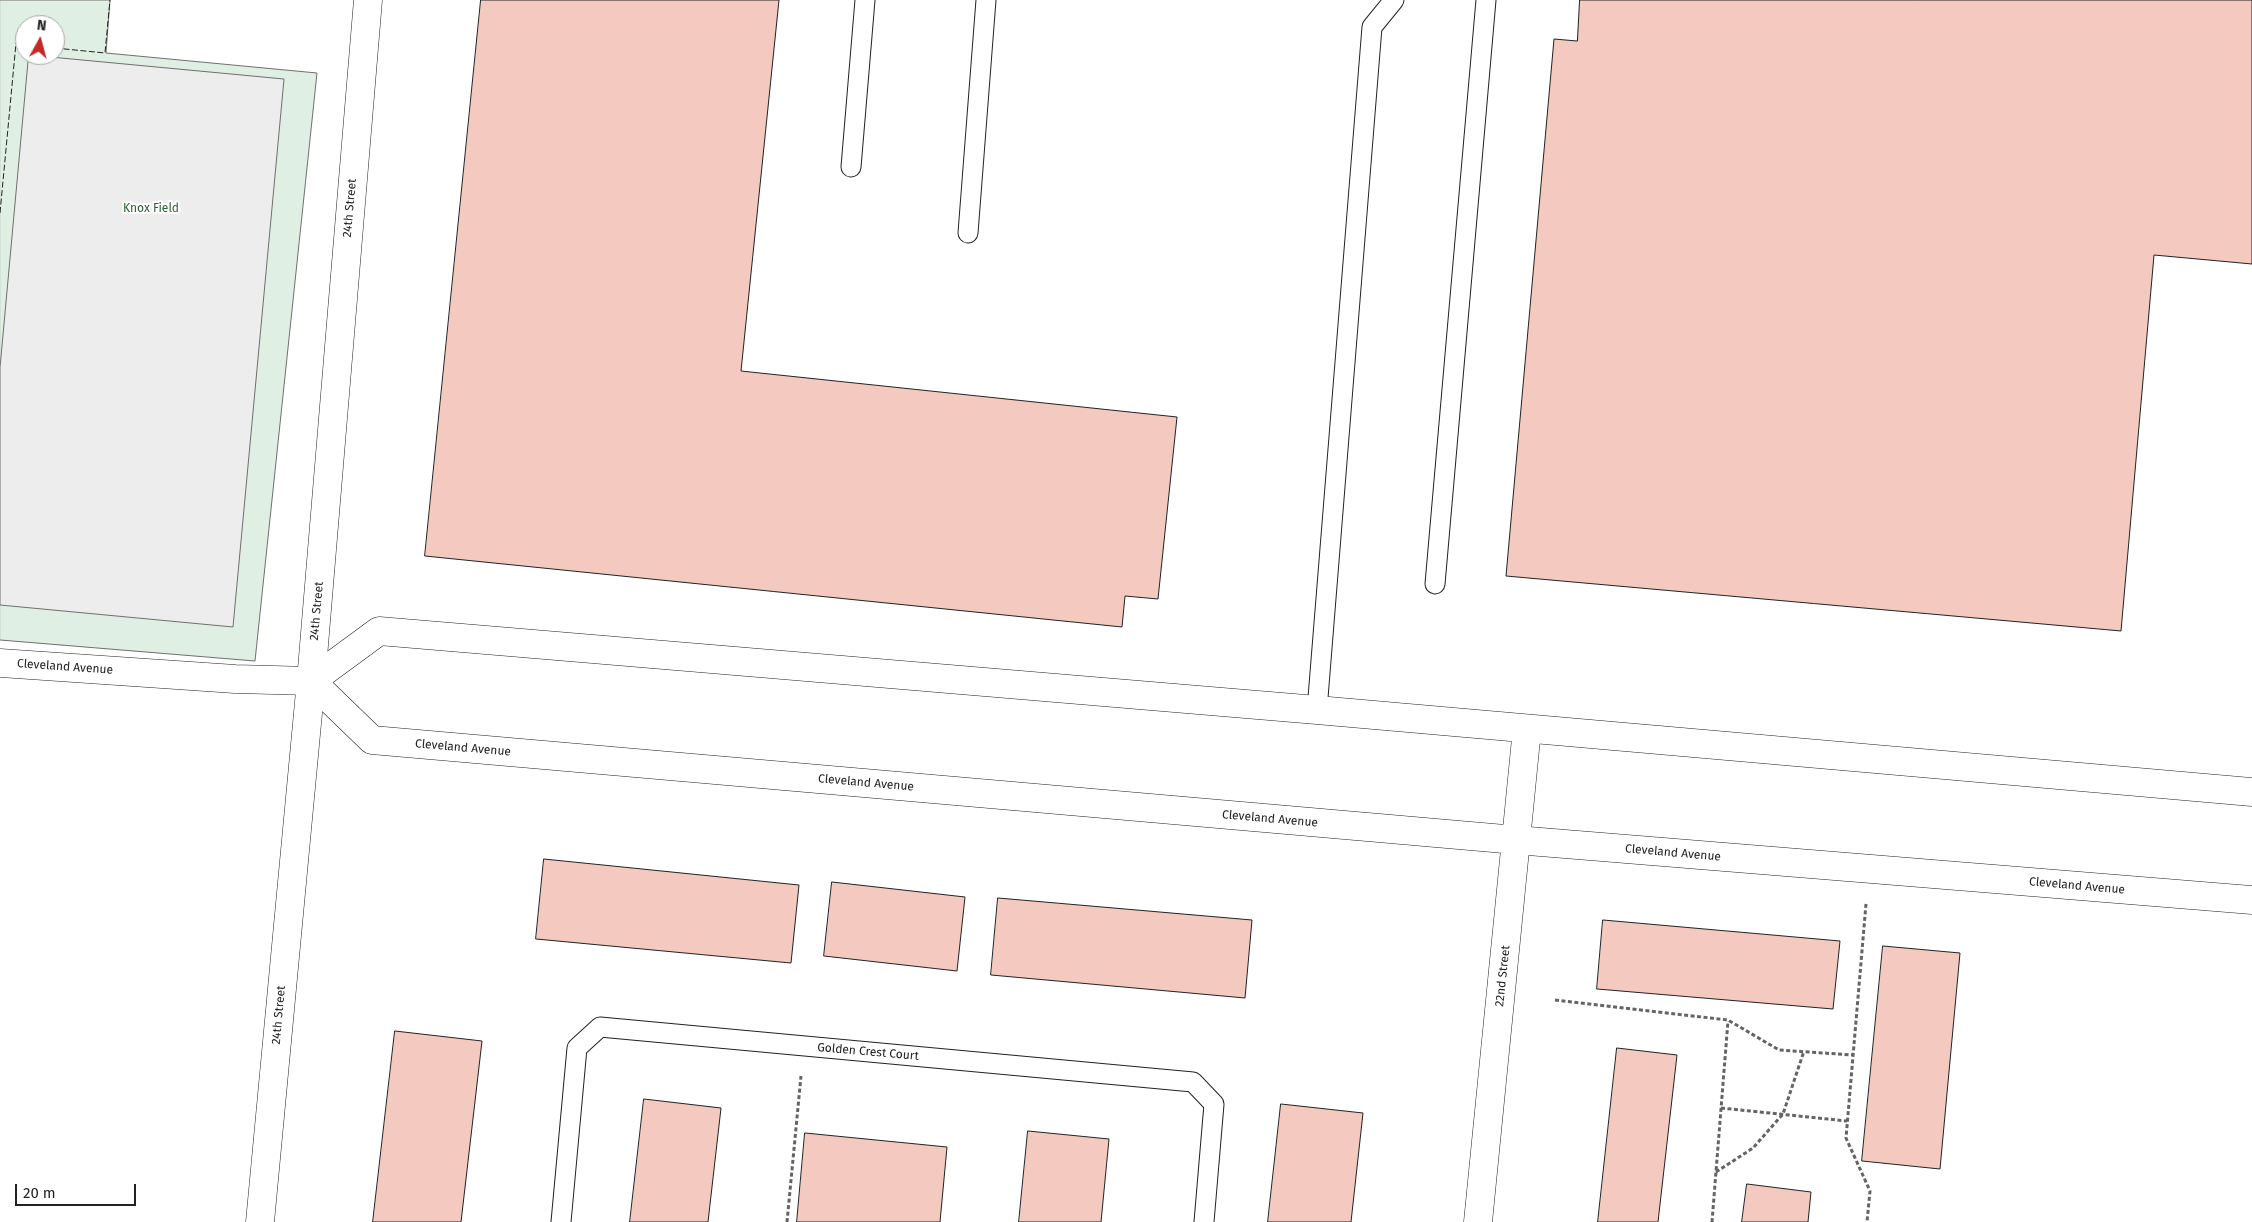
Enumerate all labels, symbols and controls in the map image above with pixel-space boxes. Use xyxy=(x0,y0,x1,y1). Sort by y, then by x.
north arrow xyxy=(15,15,65,65)
text: N xyxy=(36,17,47,35)
street label: 24th Street xyxy=(340,178,360,238)
park label: Knox Field xyxy=(123,202,179,216)
street label: 24th Street xyxy=(307,581,327,641)
street label: Cleveland Avenue xyxy=(17,656,113,678)
street label: Cleveland Avenue xyxy=(414,737,512,759)
street label: Cleveland Avenue xyxy=(817,772,915,794)
street label: Cleveland Avenue xyxy=(1221,808,1319,830)
street label: Cleveland Avenue xyxy=(1624,842,1722,864)
street label: Cleveland Avenue xyxy=(2028,875,2126,897)
street label: 22nd Street xyxy=(1493,945,1513,1007)
street label: 24th Street xyxy=(269,985,289,1045)
street label: Golden Crest Court xyxy=(817,1040,919,1064)
scale bar xyxy=(18,1174,139,1206)
text: 20 m xyxy=(23,1184,56,1202)

